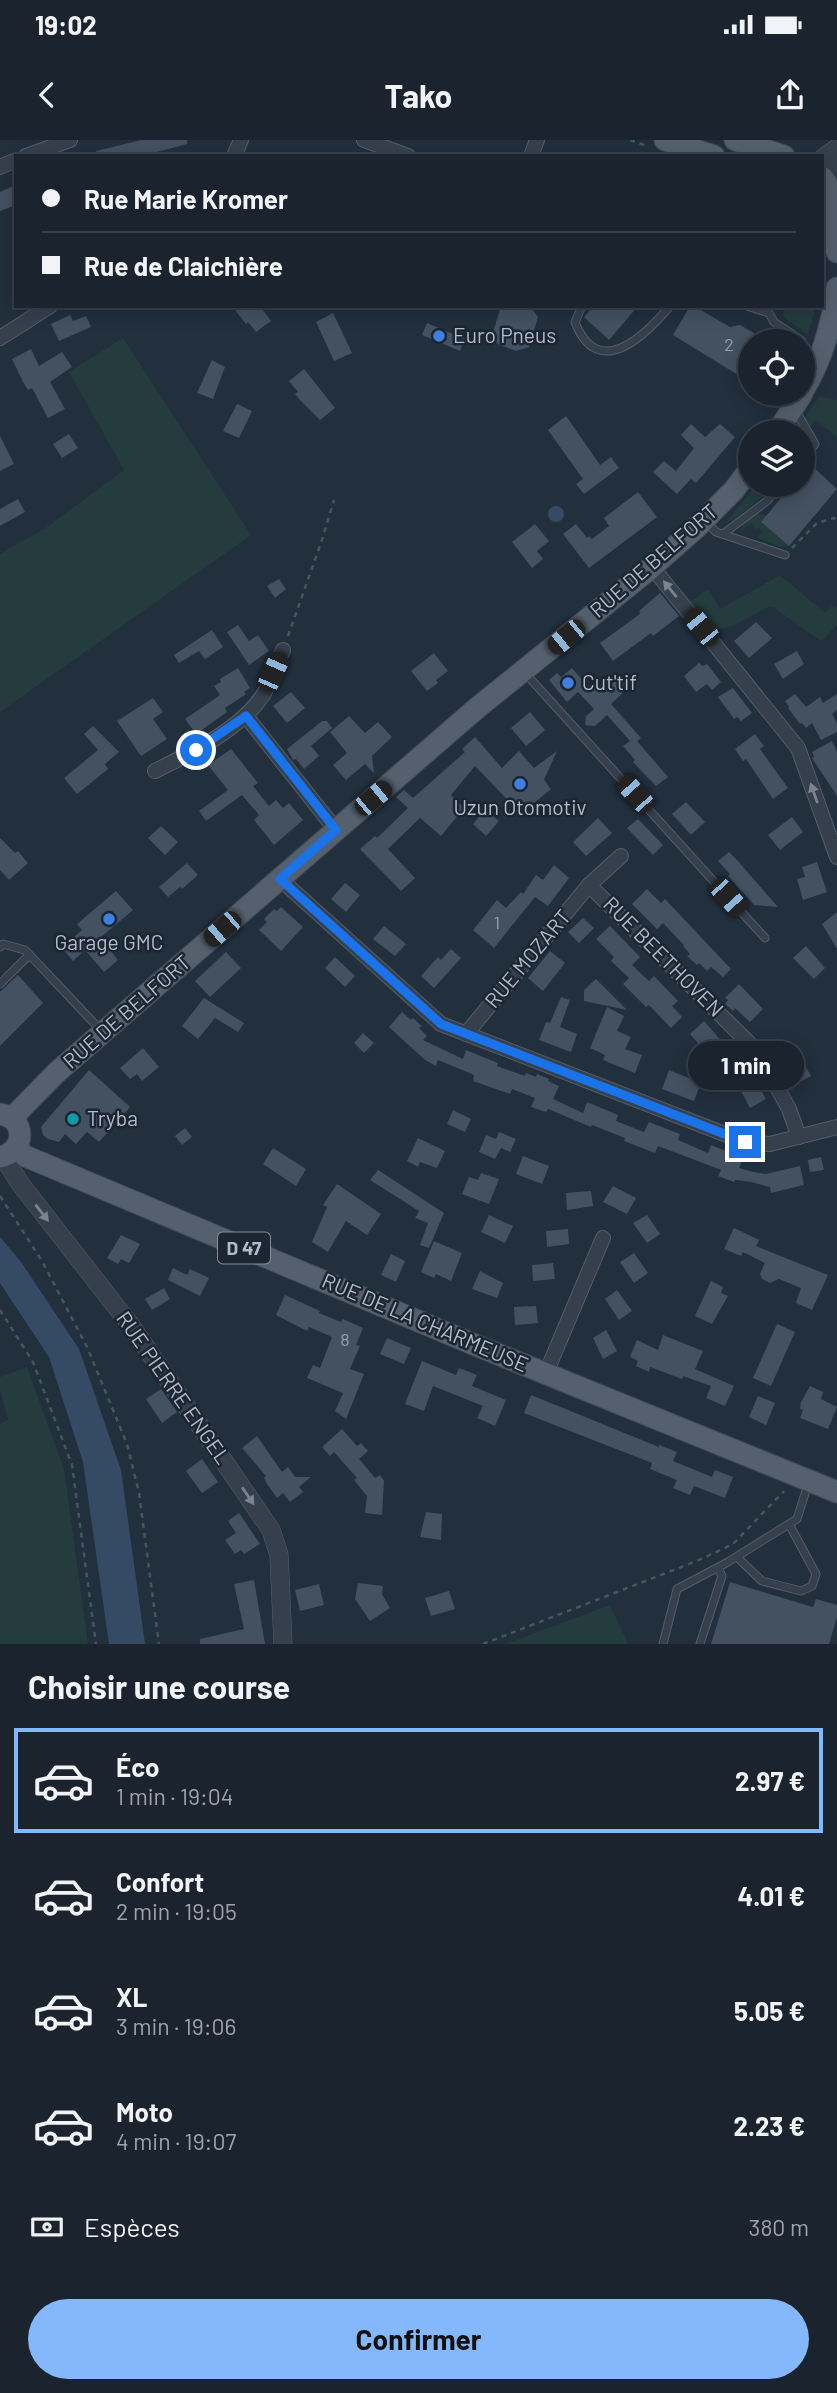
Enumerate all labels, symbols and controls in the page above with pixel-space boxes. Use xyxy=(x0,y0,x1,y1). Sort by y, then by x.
text: 19:02 xyxy=(35,9,97,40)
icon: back xyxy=(28,76,66,114)
text: Tako xyxy=(385,76,452,114)
icon: share xyxy=(771,76,809,114)
text: Rue Marie Kromer xyxy=(84,183,288,214)
text: Rue de Claichière xyxy=(84,250,283,281)
place label: Euro Pneus xyxy=(453,322,556,347)
marker: Euro Pneus xyxy=(431,328,447,344)
map controls xyxy=(738,329,815,497)
button: locate xyxy=(738,329,815,406)
house number: 2 xyxy=(724,333,734,355)
button: layers xyxy=(738,420,815,497)
street label: RUE DE BELFORT xyxy=(584,498,722,622)
one-way arrow xyxy=(662,581,677,599)
car xyxy=(680,604,723,650)
car xyxy=(544,616,589,658)
car xyxy=(255,649,292,695)
place label: Cut'tif xyxy=(582,669,637,694)
marker: Cut'tif xyxy=(560,675,576,691)
route start xyxy=(180,734,212,766)
car xyxy=(614,771,657,817)
car xyxy=(351,776,396,820)
marker: Uzun Otomotiv xyxy=(512,776,528,792)
one-way arrow xyxy=(808,782,819,803)
place label: Uzun Otomotiv xyxy=(453,794,587,819)
car xyxy=(707,874,750,920)
street label: RUE BEETHOVEN xyxy=(599,891,729,1021)
street label: RUE MOZART xyxy=(479,904,575,1012)
car xyxy=(200,907,245,951)
marker: Garage GMC xyxy=(101,911,117,927)
house number: 1 xyxy=(494,911,500,933)
place label: Garage GMC xyxy=(54,929,164,954)
street label: RUE DE BELFORT xyxy=(57,949,195,1073)
callout: 1 min xyxy=(687,1040,803,1090)
text: 1 min xyxy=(721,1051,771,1079)
place label: Tryba xyxy=(87,1105,138,1130)
marker: Tryba xyxy=(65,1111,81,1127)
route end xyxy=(729,1126,761,1158)
one-way arrow xyxy=(35,1203,50,1221)
road number: D 47 xyxy=(218,1232,270,1264)
street label: RUE DE LA CHARMEUSE xyxy=(319,1267,532,1376)
street label: RUE PIERRE ENGEL xyxy=(112,1306,236,1468)
house number: 8 xyxy=(340,1328,350,1350)
one-way arrow xyxy=(241,1486,254,1506)
text: Choisir une course xyxy=(28,1667,290,1705)
icon: car xyxy=(32,1749,95,1812)
text: Éco xyxy=(116,1751,159,1782)
text: 2.97 € xyxy=(735,1765,805,1796)
text: 1 min · 19:04 xyxy=(116,1782,233,1810)
icon: car xyxy=(32,1864,95,1927)
text: Confort xyxy=(116,1866,204,1897)
text: 4.01 € xyxy=(738,1880,805,1911)
text: 2 min · 19:05 xyxy=(116,1897,237,1925)
icon: car xyxy=(32,1979,95,2042)
text: XL xyxy=(116,1981,147,2012)
text: 5.05 € xyxy=(734,1995,805,2026)
text: 3 min · 19:06 xyxy=(116,2012,236,2040)
icon: car xyxy=(32,2094,95,2157)
text: Moto xyxy=(116,2096,173,2127)
text: 2.23 € xyxy=(733,2110,805,2141)
text: 4 min · 19:07 xyxy=(116,2127,236,2155)
icon: cash xyxy=(28,2208,66,2246)
text: Espèces xyxy=(84,2211,180,2242)
text: 380 m xyxy=(749,2213,809,2241)
button: Confirmer xyxy=(28,2299,809,2379)

